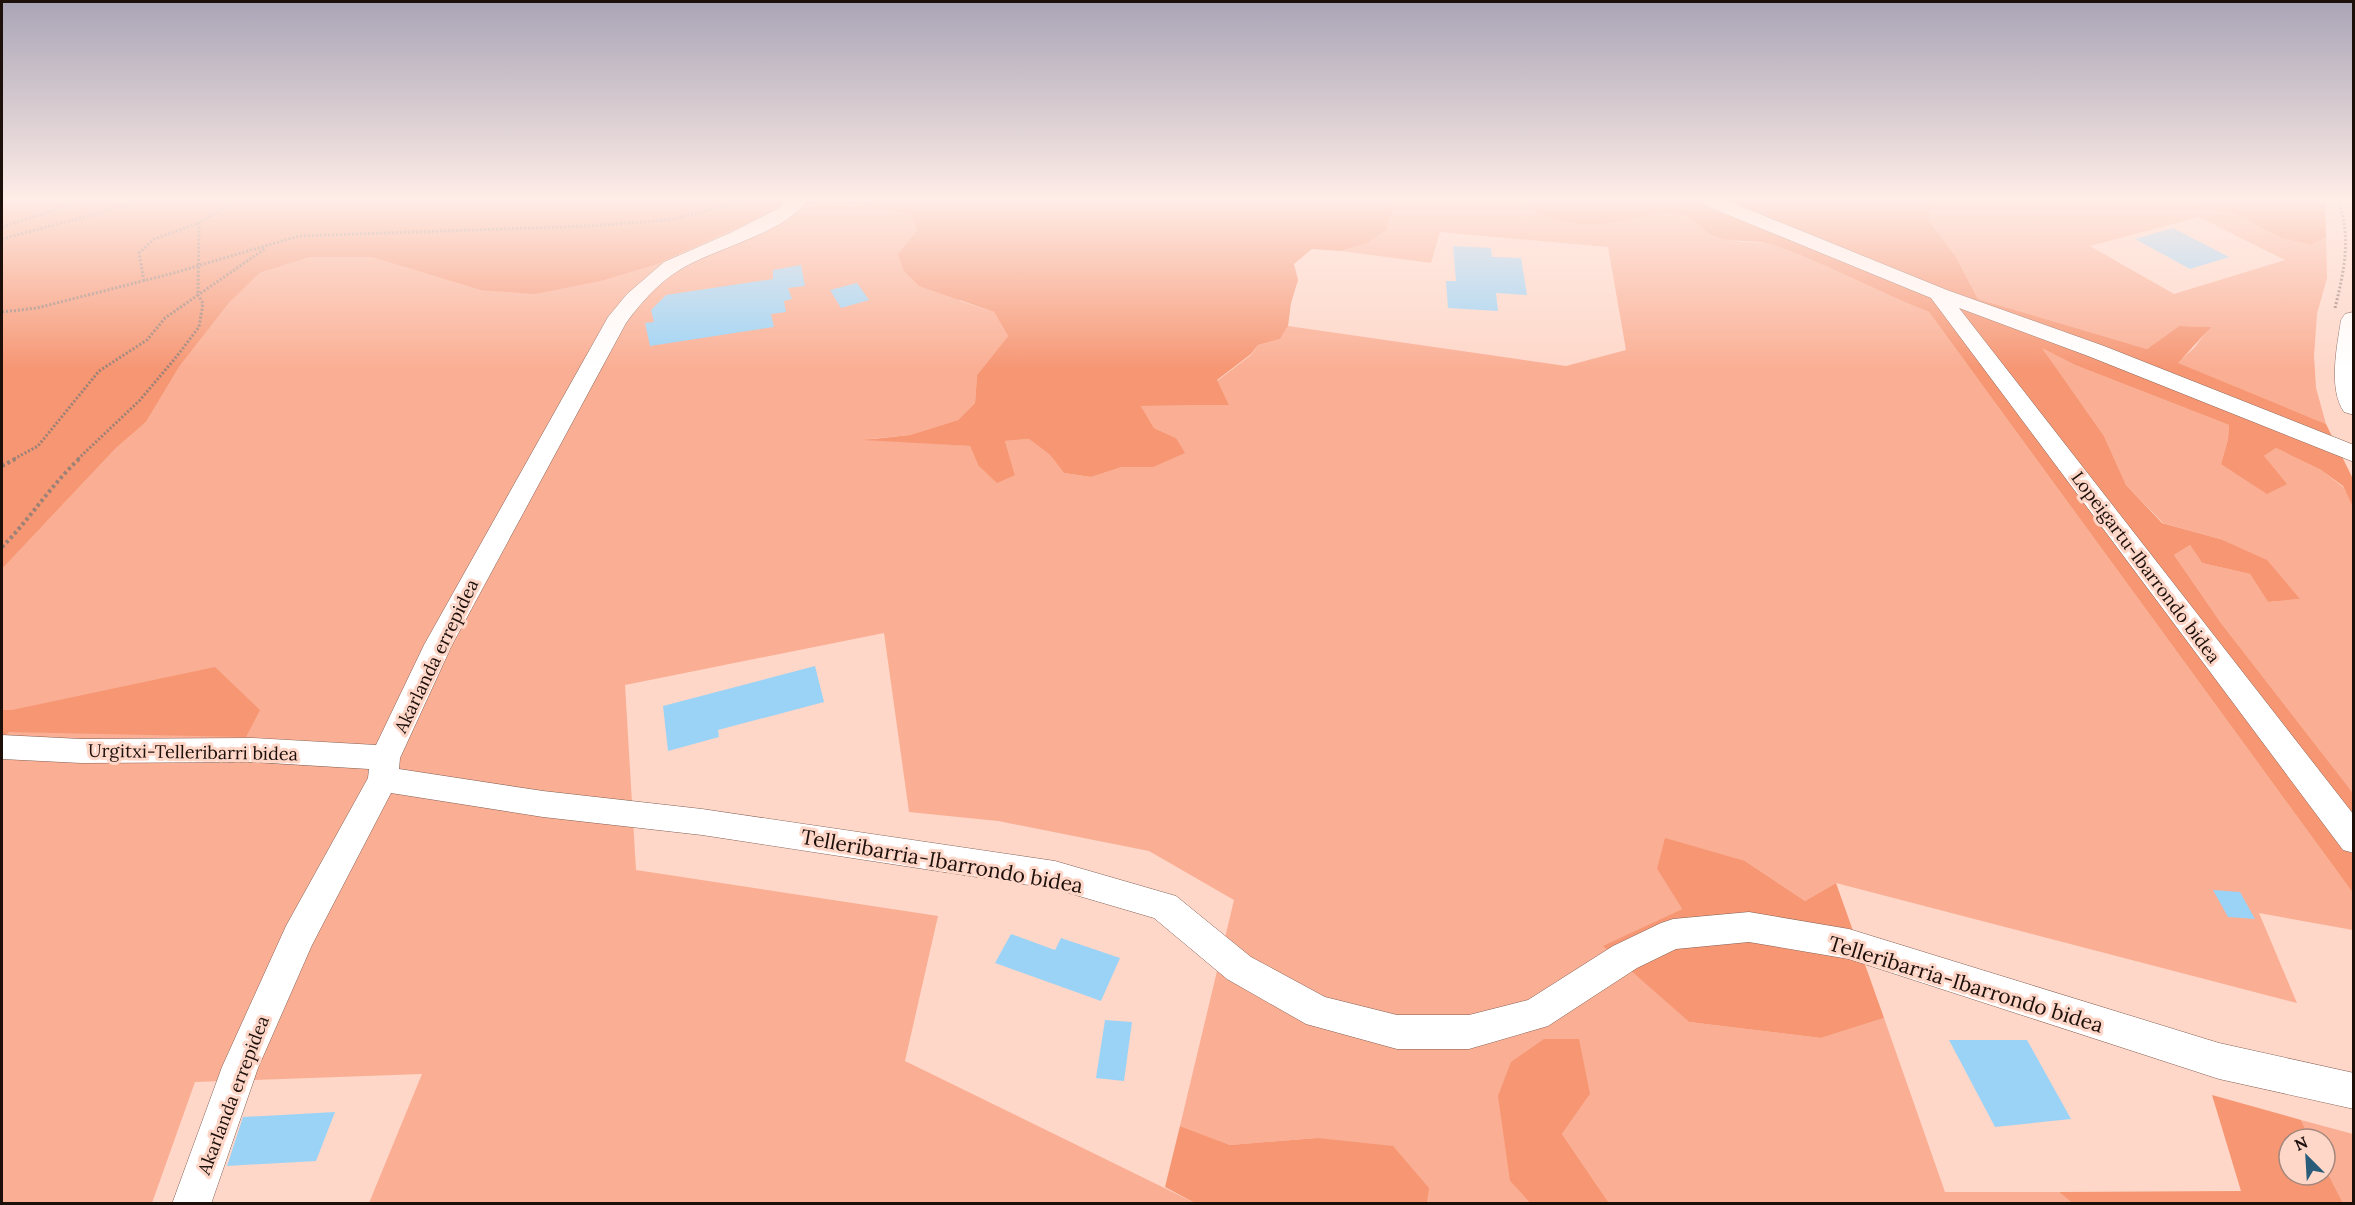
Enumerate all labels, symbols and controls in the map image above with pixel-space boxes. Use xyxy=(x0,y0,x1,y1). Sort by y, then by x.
street label: Lopeigartu-Ibarrondo bidea xyxy=(2066,467,2226,667)
street label: Akarlanda errepidea xyxy=(388,575,483,738)
street label: Urgitxi-Telleribarri bidea xyxy=(88,739,298,765)
street label: Telleribarria-Ibarrondo bidea xyxy=(799,823,1085,899)
street label: Telleribarria-Ibarrondo bidea xyxy=(1825,929,2107,1039)
street label: Akarlanda errepidea xyxy=(192,1012,274,1179)
north arrow xyxy=(2277,1127,2337,1187)
text: N xyxy=(2291,1132,2311,1155)

